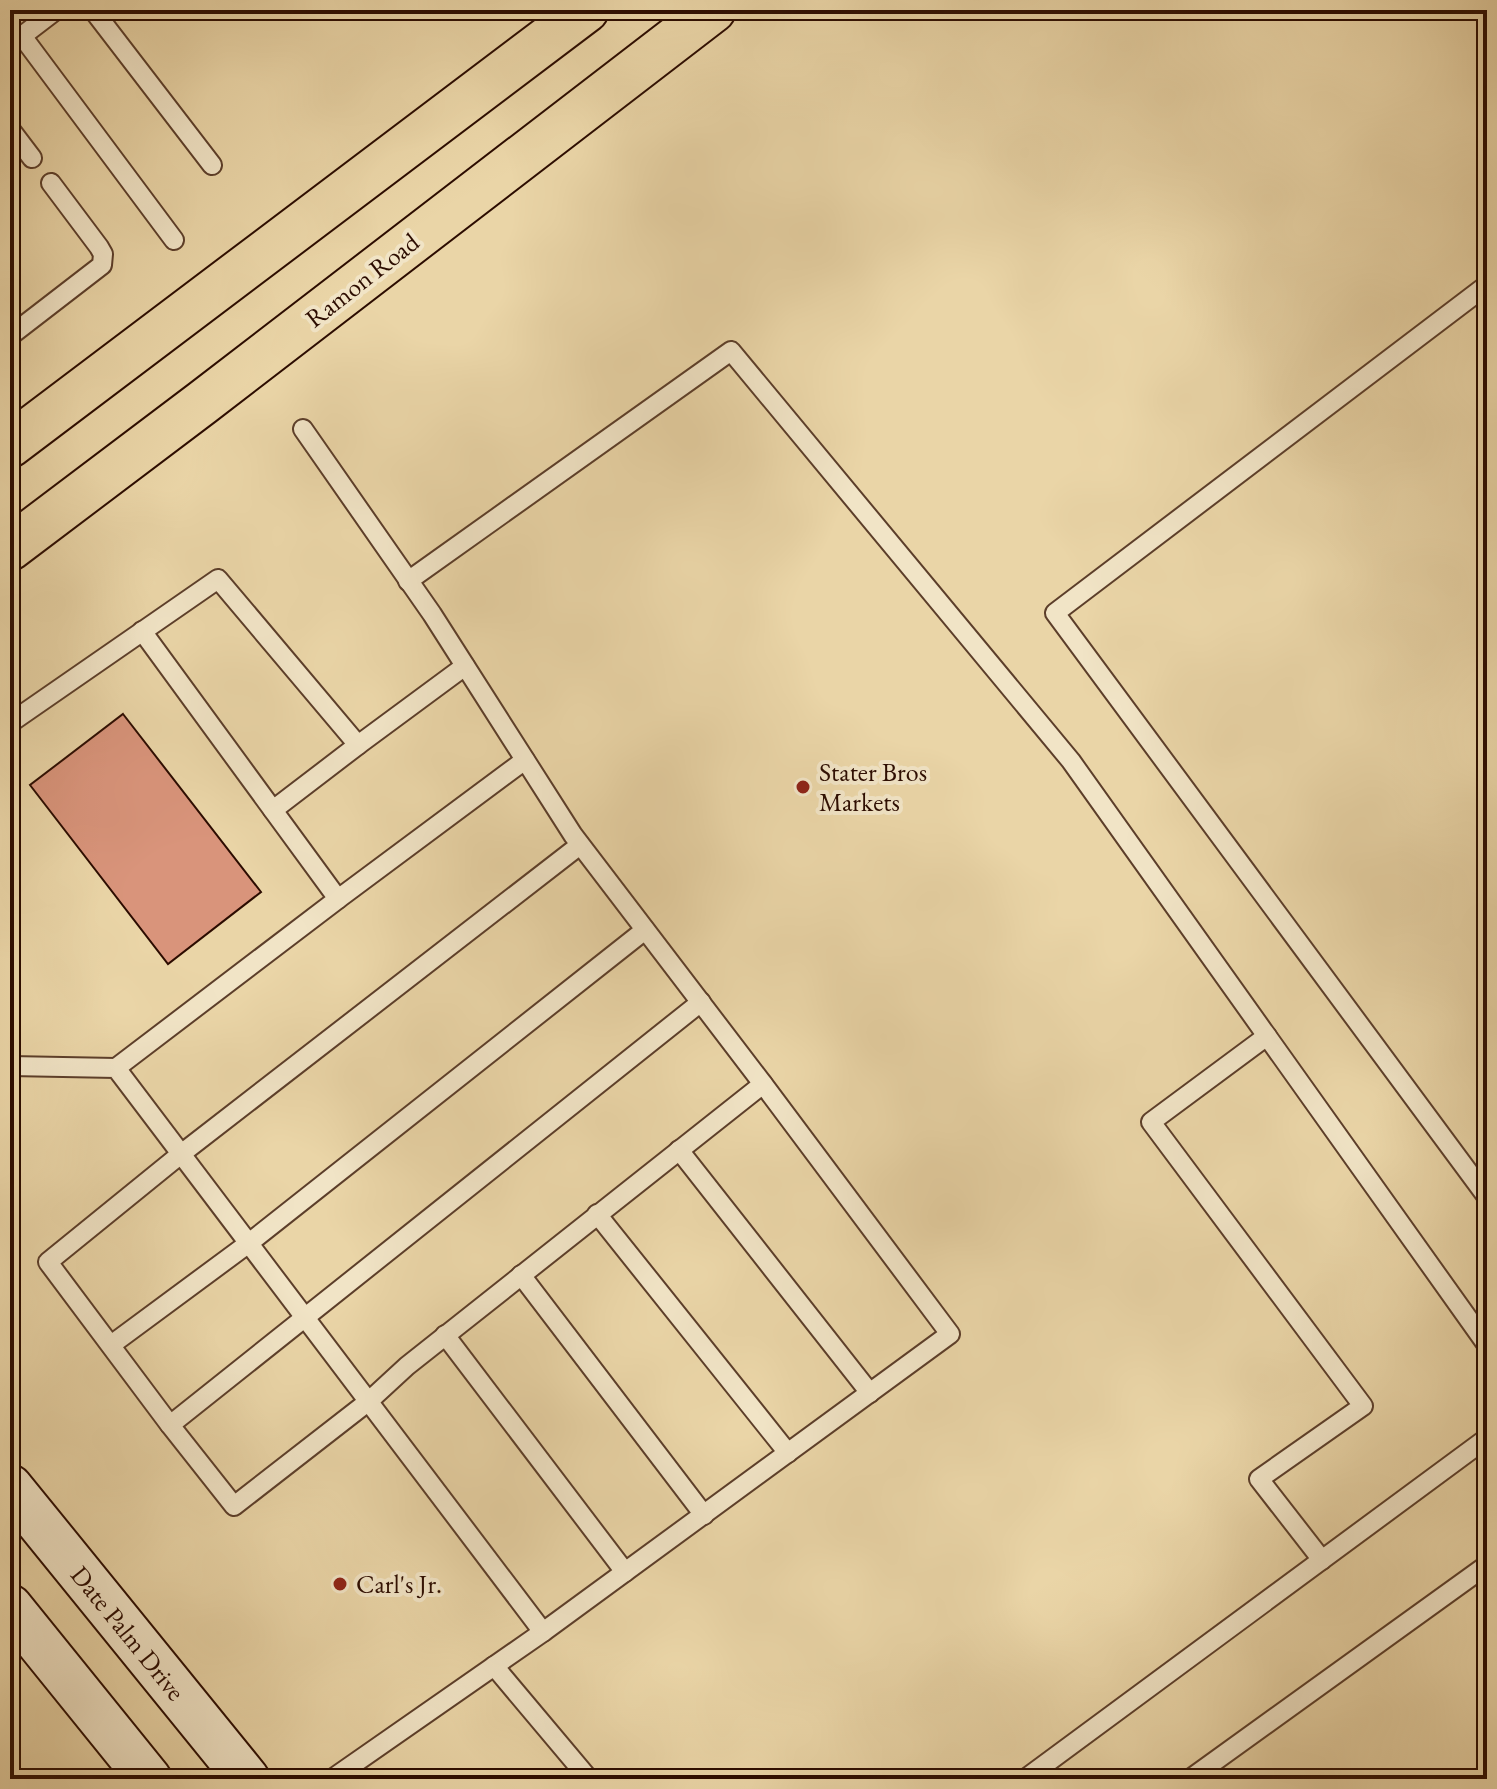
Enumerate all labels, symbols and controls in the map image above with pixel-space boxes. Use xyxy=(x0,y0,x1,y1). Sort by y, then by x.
street label: Ramon Road xyxy=(298,224,426,335)
place label: Stater Bros Markets xyxy=(819,755,927,819)
marker: Stater Bros Markets xyxy=(794,778,812,796)
street label: Date Palm Drive xyxy=(63,1559,193,1707)
place label: Carl's Jr. xyxy=(356,1567,442,1601)
marker: Carl's Jr. xyxy=(331,1575,349,1593)

